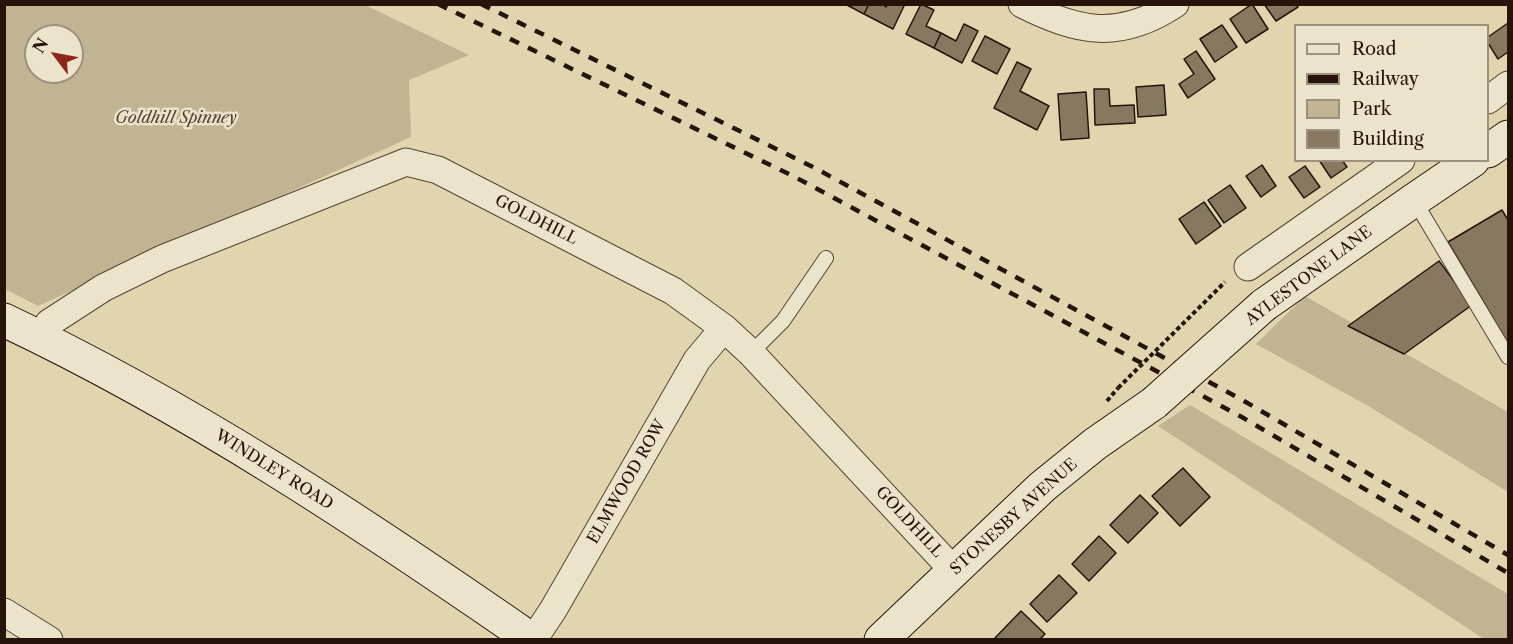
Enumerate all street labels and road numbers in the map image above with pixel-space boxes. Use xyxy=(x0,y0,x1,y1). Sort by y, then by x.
street label: GOLDHILL xyxy=(492,191,580,249)
street label: AYLESTONE LANE xyxy=(1242,222,1376,330)
street label: ELMWOOD ROW xyxy=(584,416,670,548)
street label: WINDLEY ROAD xyxy=(211,426,337,514)
street label: STONESBY AVENUE xyxy=(946,455,1082,579)
street label: GOLDHILL xyxy=(871,483,947,561)

